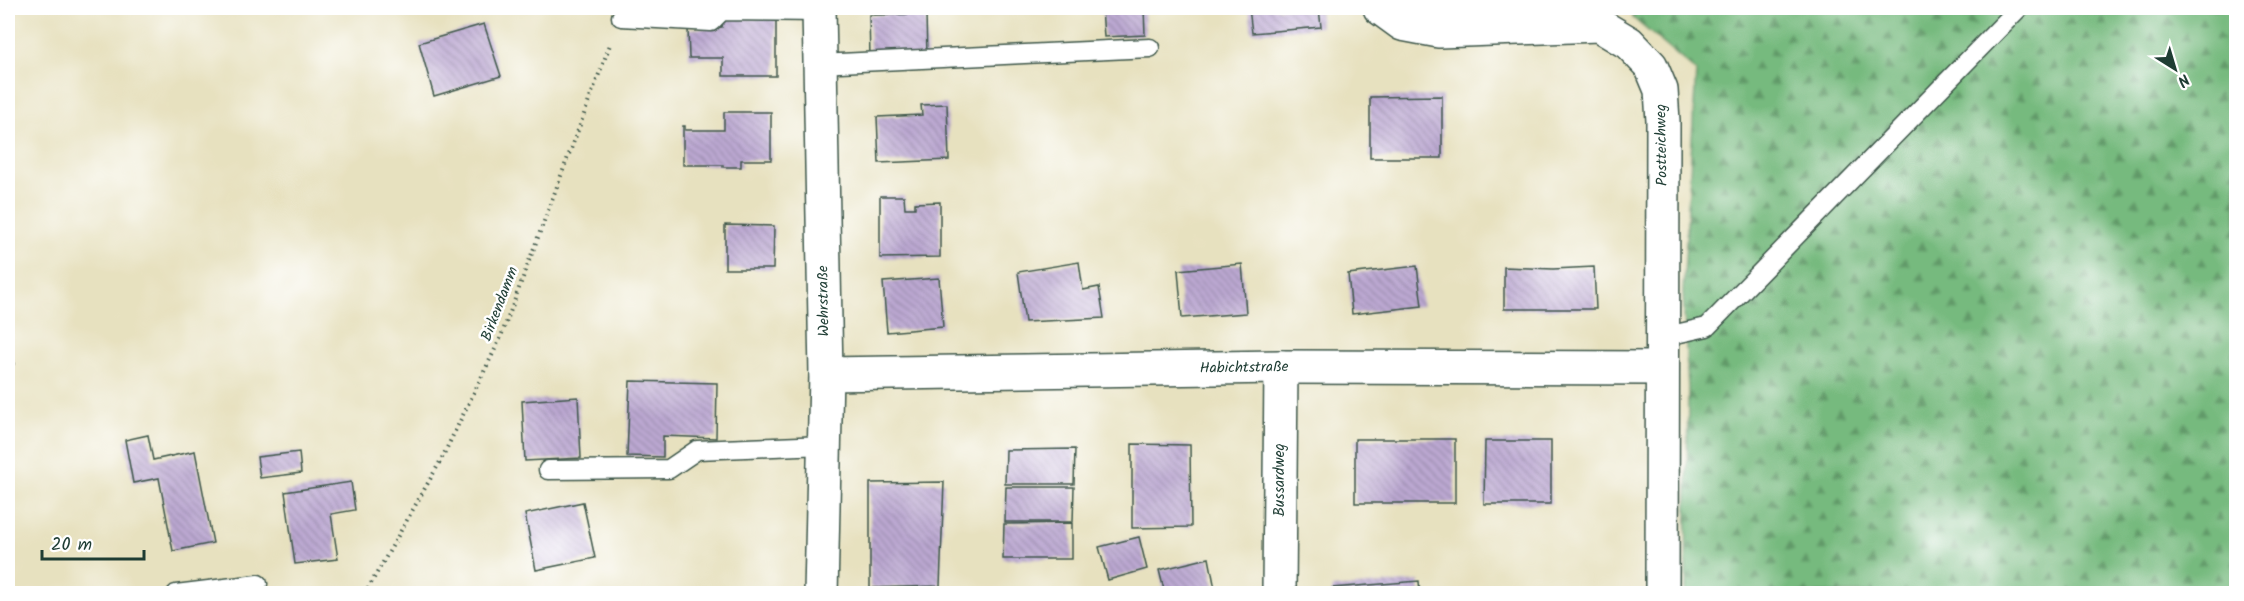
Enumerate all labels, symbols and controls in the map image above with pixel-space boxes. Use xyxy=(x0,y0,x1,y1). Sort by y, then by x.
north arrow xyxy=(2145,39,2205,99)
text: N xyxy=(2172,67,2195,93)
street label: Postteichweg xyxy=(1649,104,1675,186)
street label: Birkendamm xyxy=(475,263,525,345)
street label: Wehrstraße xyxy=(811,265,837,337)
street label: Habichtstraße xyxy=(1199,355,1289,381)
street label: Bussardweg xyxy=(1268,443,1292,517)
scale bar xyxy=(42,523,144,561)
text: 20 m xyxy=(51,531,92,560)

